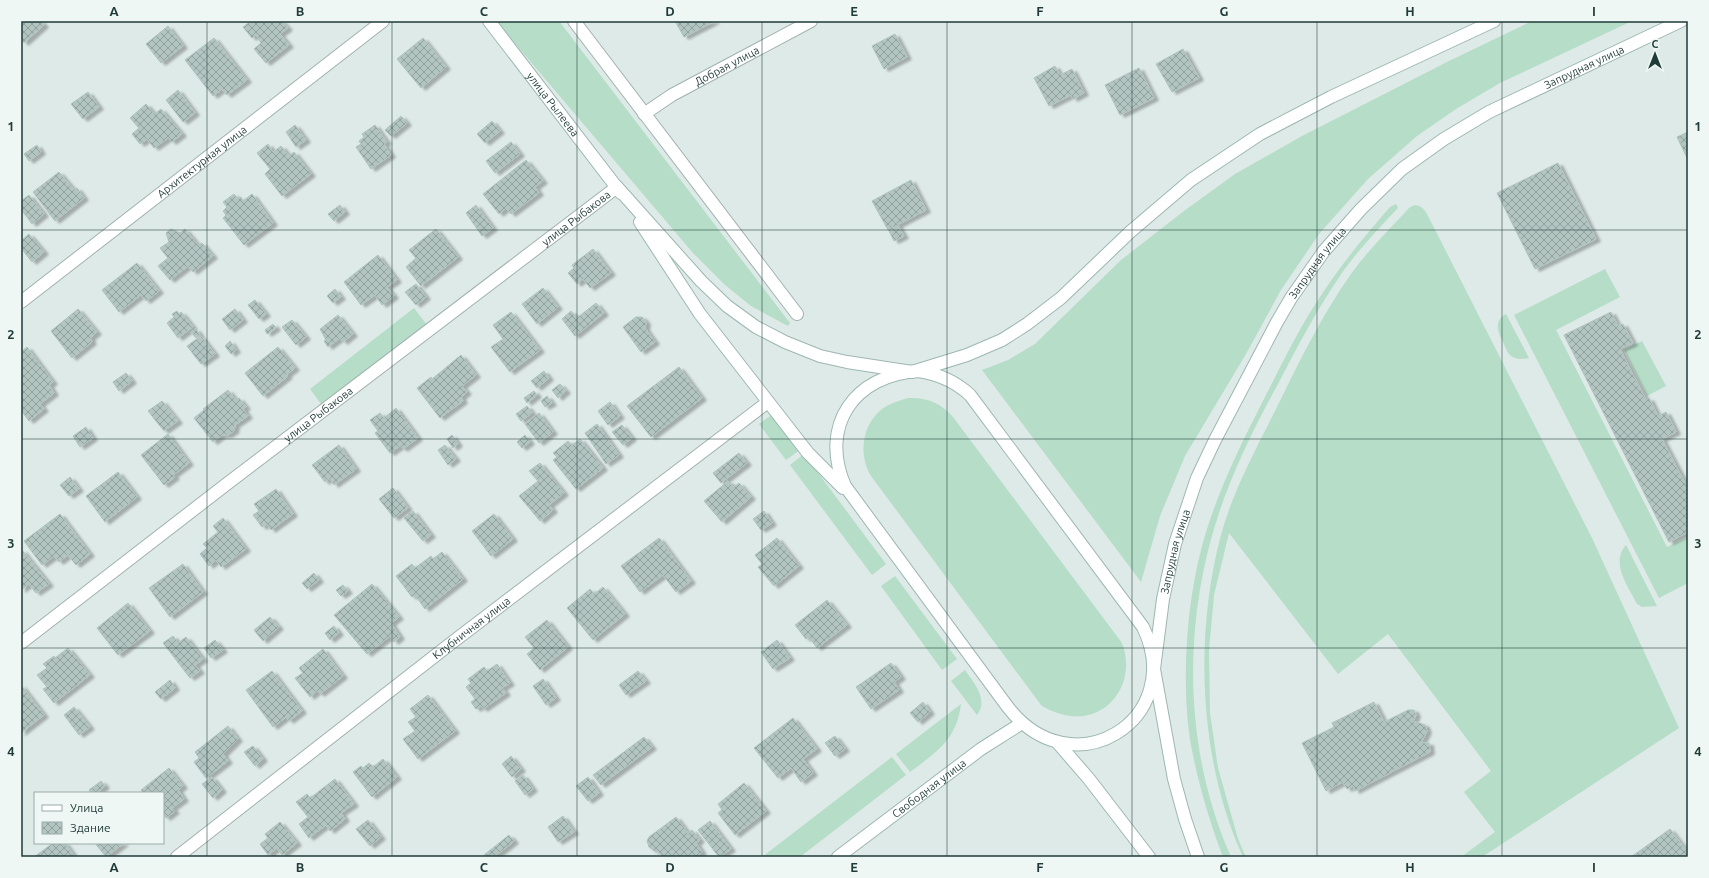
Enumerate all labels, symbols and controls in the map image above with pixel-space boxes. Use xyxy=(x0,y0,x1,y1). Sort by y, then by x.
text: A xyxy=(109,4,119,18)
text: B xyxy=(296,4,305,18)
text: C xyxy=(480,4,489,18)
text: D xyxy=(665,4,675,18)
text: E xyxy=(850,4,858,18)
text: F xyxy=(1036,4,1044,18)
text: G xyxy=(1220,4,1229,18)
text: H xyxy=(1405,4,1415,18)
text: I xyxy=(1592,4,1596,18)
north arrow xyxy=(1635,34,1675,74)
text: С xyxy=(1651,38,1659,50)
street label: Запрудная улица xyxy=(1542,43,1626,91)
street label: Добрая улица xyxy=(693,44,761,88)
street label: улица Рылеева xyxy=(524,70,581,139)
text: 1 xyxy=(7,119,15,133)
text: 1 xyxy=(1694,119,1702,133)
street label: Архитектурная улица xyxy=(155,123,249,200)
street label: улица Рыбакова xyxy=(539,188,613,248)
street label: Запрудная улица xyxy=(1286,225,1348,301)
text: 2 xyxy=(7,327,15,341)
text: 2 xyxy=(1694,327,1702,341)
street label: улица Рыбакова xyxy=(282,384,355,444)
street label: Запрудная улица xyxy=(1158,508,1192,595)
text: 3 xyxy=(7,536,15,550)
text: 3 xyxy=(1694,536,1702,550)
street label: Клубничная улица xyxy=(430,594,513,661)
text: 4 xyxy=(7,744,15,758)
text: 4 xyxy=(1694,744,1702,758)
street label: Свободная улица xyxy=(890,757,968,820)
legend xyxy=(34,792,164,844)
text: Улица xyxy=(70,801,103,814)
text: Здание xyxy=(70,821,111,834)
text: A xyxy=(109,860,119,874)
text: B xyxy=(296,860,305,874)
text: C xyxy=(480,860,489,874)
text: D xyxy=(665,860,675,874)
text: E xyxy=(850,860,858,874)
text: F xyxy=(1036,860,1044,874)
text: G xyxy=(1220,860,1229,874)
text: H xyxy=(1405,860,1415,874)
text: I xyxy=(1592,860,1596,874)

